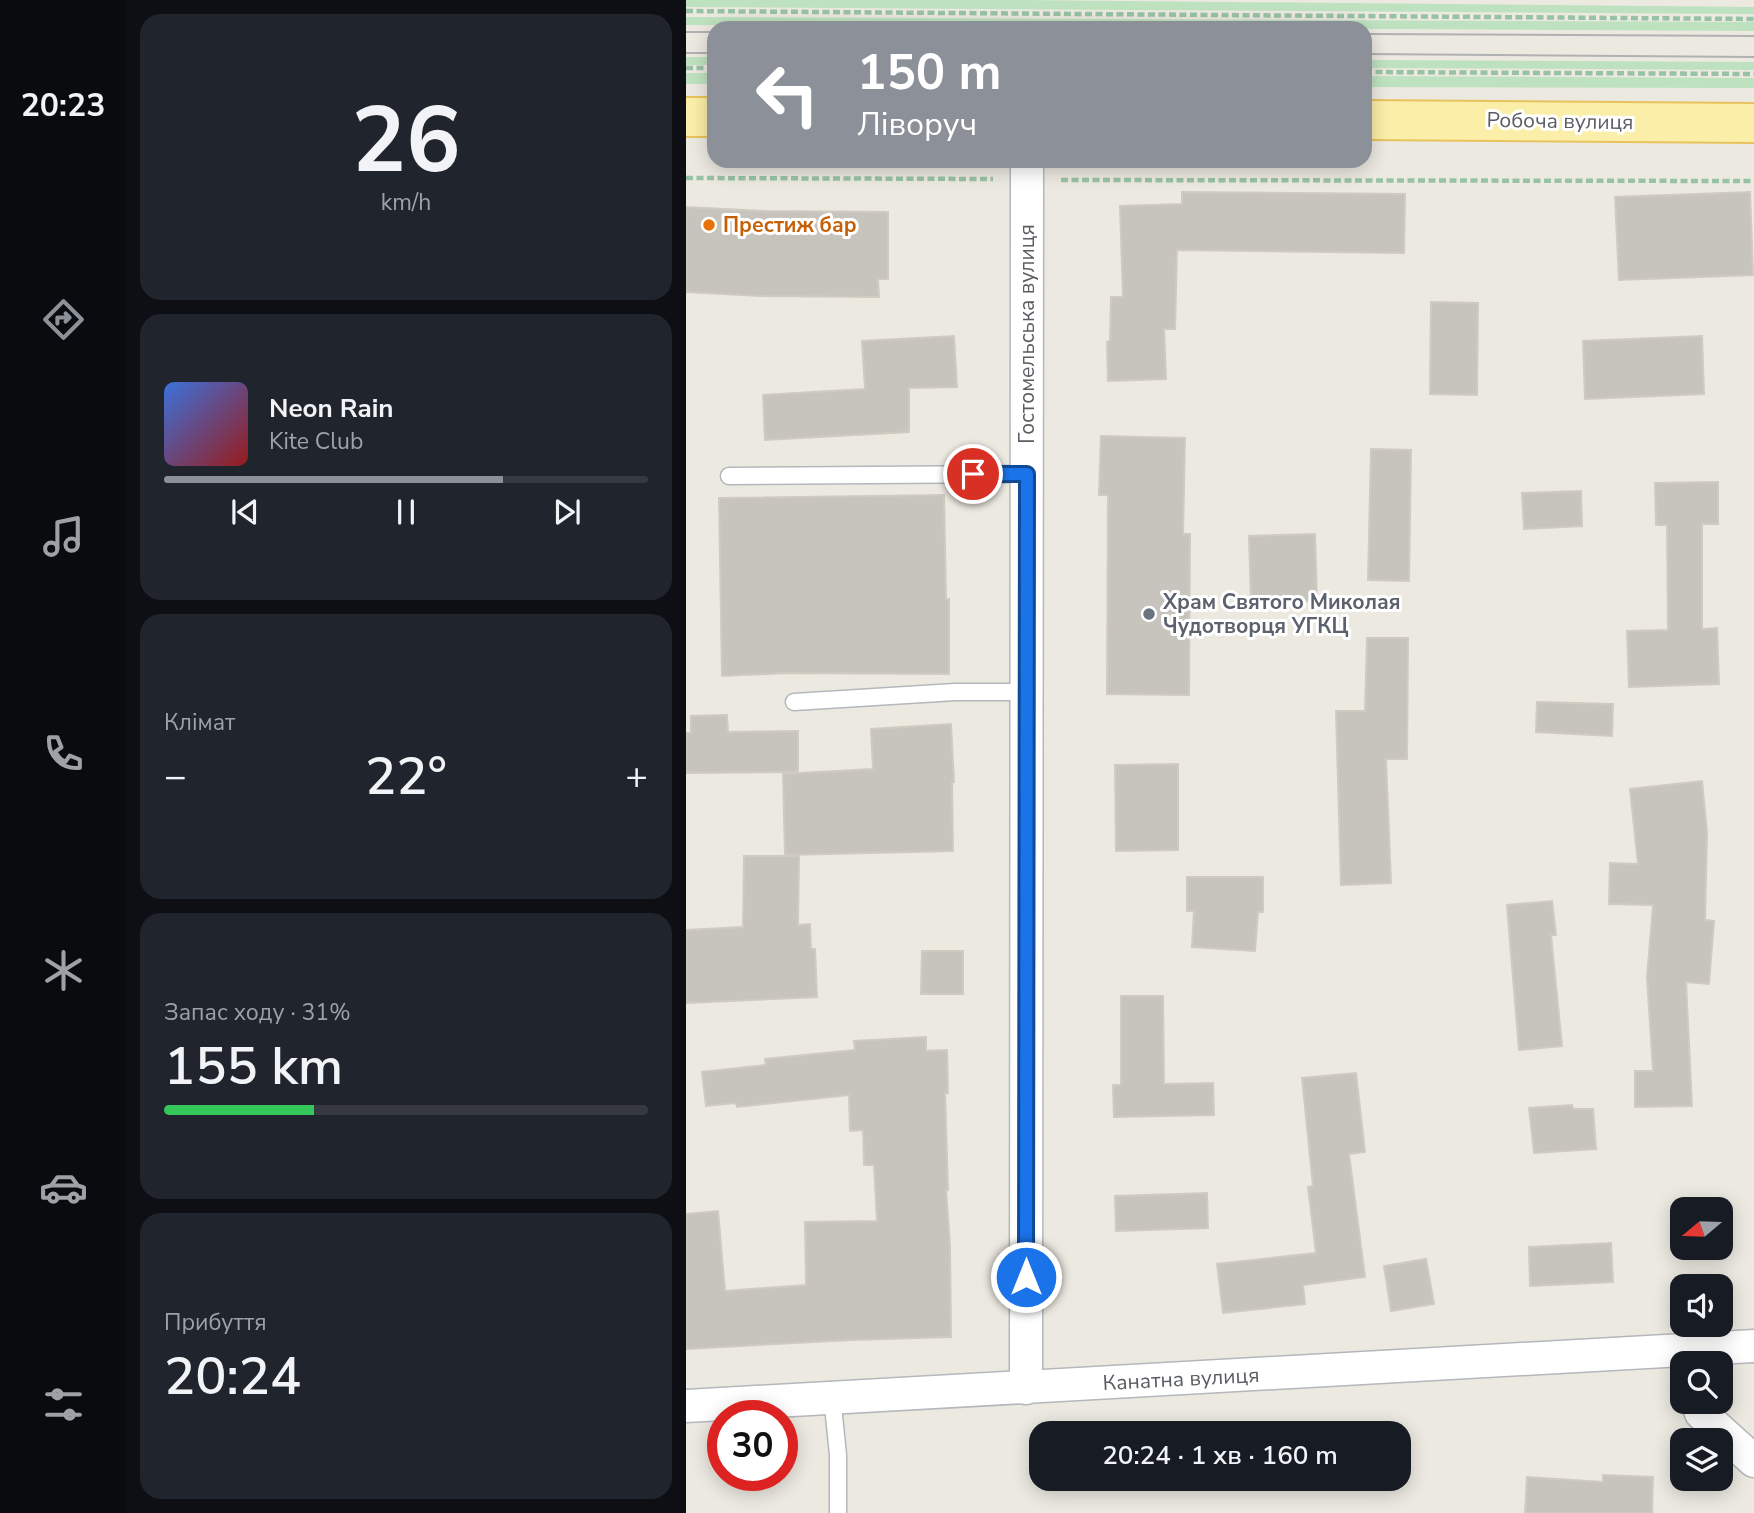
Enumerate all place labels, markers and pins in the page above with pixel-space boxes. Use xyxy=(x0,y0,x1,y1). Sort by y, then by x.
place label: Престиж бар xyxy=(723,211,857,239)
marker: Престиж бар xyxy=(701,217,717,233)
pin xyxy=(943,444,1003,504)
place label: Храм Святого Миколая Чудотворця УГКЦ xyxy=(1162,588,1401,640)
marker: Храм Святого Миколая Чудотворця УГКЦ xyxy=(1141,606,1157,622)

